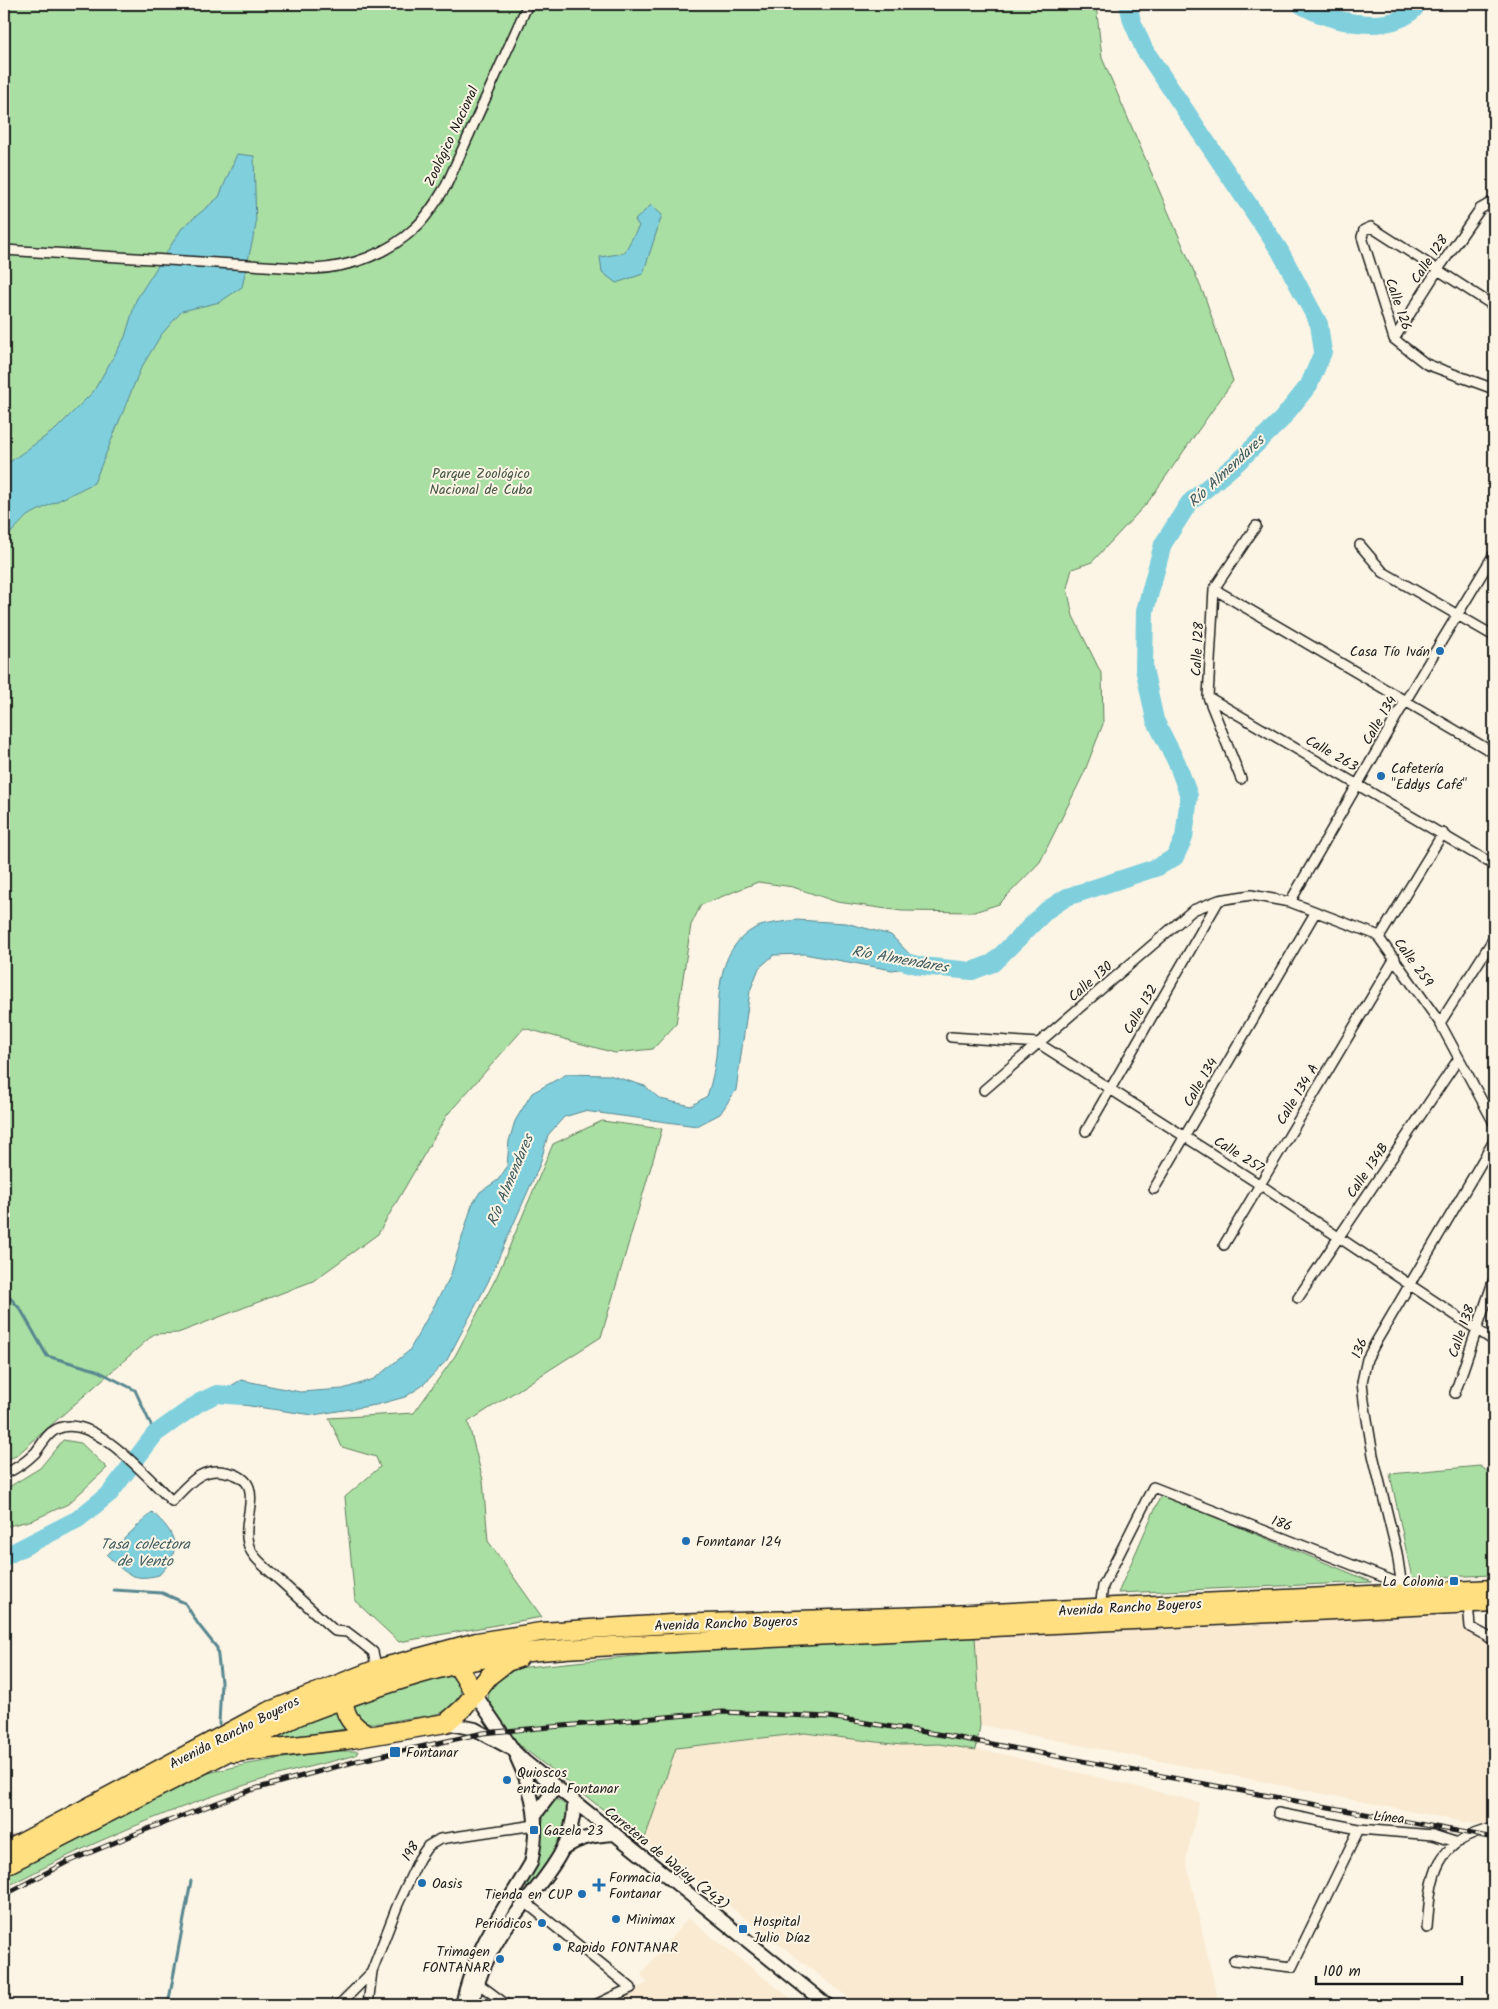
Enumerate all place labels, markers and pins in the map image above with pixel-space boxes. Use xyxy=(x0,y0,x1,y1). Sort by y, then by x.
place label: Casa Tío Iván xyxy=(1350,641,1430,663)
marker: Casa Tío Iván xyxy=(1434,645,1446,657)
place label: Cafetería "Eddys Café" xyxy=(1391,758,1467,796)
marker: Cafetería "Eddys Café" xyxy=(1375,770,1387,782)
place label: Fonntanar 124 xyxy=(696,1531,781,1553)
marker: Fonntanar 124 xyxy=(680,1535,692,1547)
place label: La Colonia xyxy=(1382,1571,1444,1593)
marker: La Colonia xyxy=(1448,1575,1460,1587)
place label: Fontanar xyxy=(406,1742,459,1764)
marker: Fontanar xyxy=(388,1745,402,1759)
place label: Quioscos entrada Fontanar xyxy=(517,1762,620,1800)
marker: Quioscos entrada Fontanar xyxy=(501,1774,513,1786)
place label: Gazela 23 xyxy=(544,1820,603,1842)
marker: Gazela 23 xyxy=(528,1824,540,1836)
place label: Formacia Fontanar xyxy=(609,1867,662,1905)
place label: Oasis xyxy=(432,1873,462,1895)
marker: Oasis xyxy=(416,1877,428,1889)
marker: Formacia Fontanar xyxy=(593,1879,605,1891)
place label: Tienda en CUP xyxy=(485,1884,572,1906)
marker: Tienda en CUP xyxy=(576,1888,588,1900)
place label: Minimax xyxy=(626,1909,676,1931)
place label: Hospital Julio Díaz xyxy=(753,1911,810,1949)
place label: Periódicos xyxy=(475,1913,532,1935)
marker: Minimax xyxy=(610,1913,622,1925)
marker: Periódicos xyxy=(536,1917,548,1929)
marker: Hospital Julio Díaz xyxy=(737,1923,749,1935)
place label: Rapido FONTANAR xyxy=(567,1937,678,1959)
place label: Trimagen FONTANAR xyxy=(422,1941,490,1979)
marker: Rapido FONTANAR xyxy=(551,1941,563,1953)
marker: Trimagen FONTANAR xyxy=(494,1953,506,1965)

